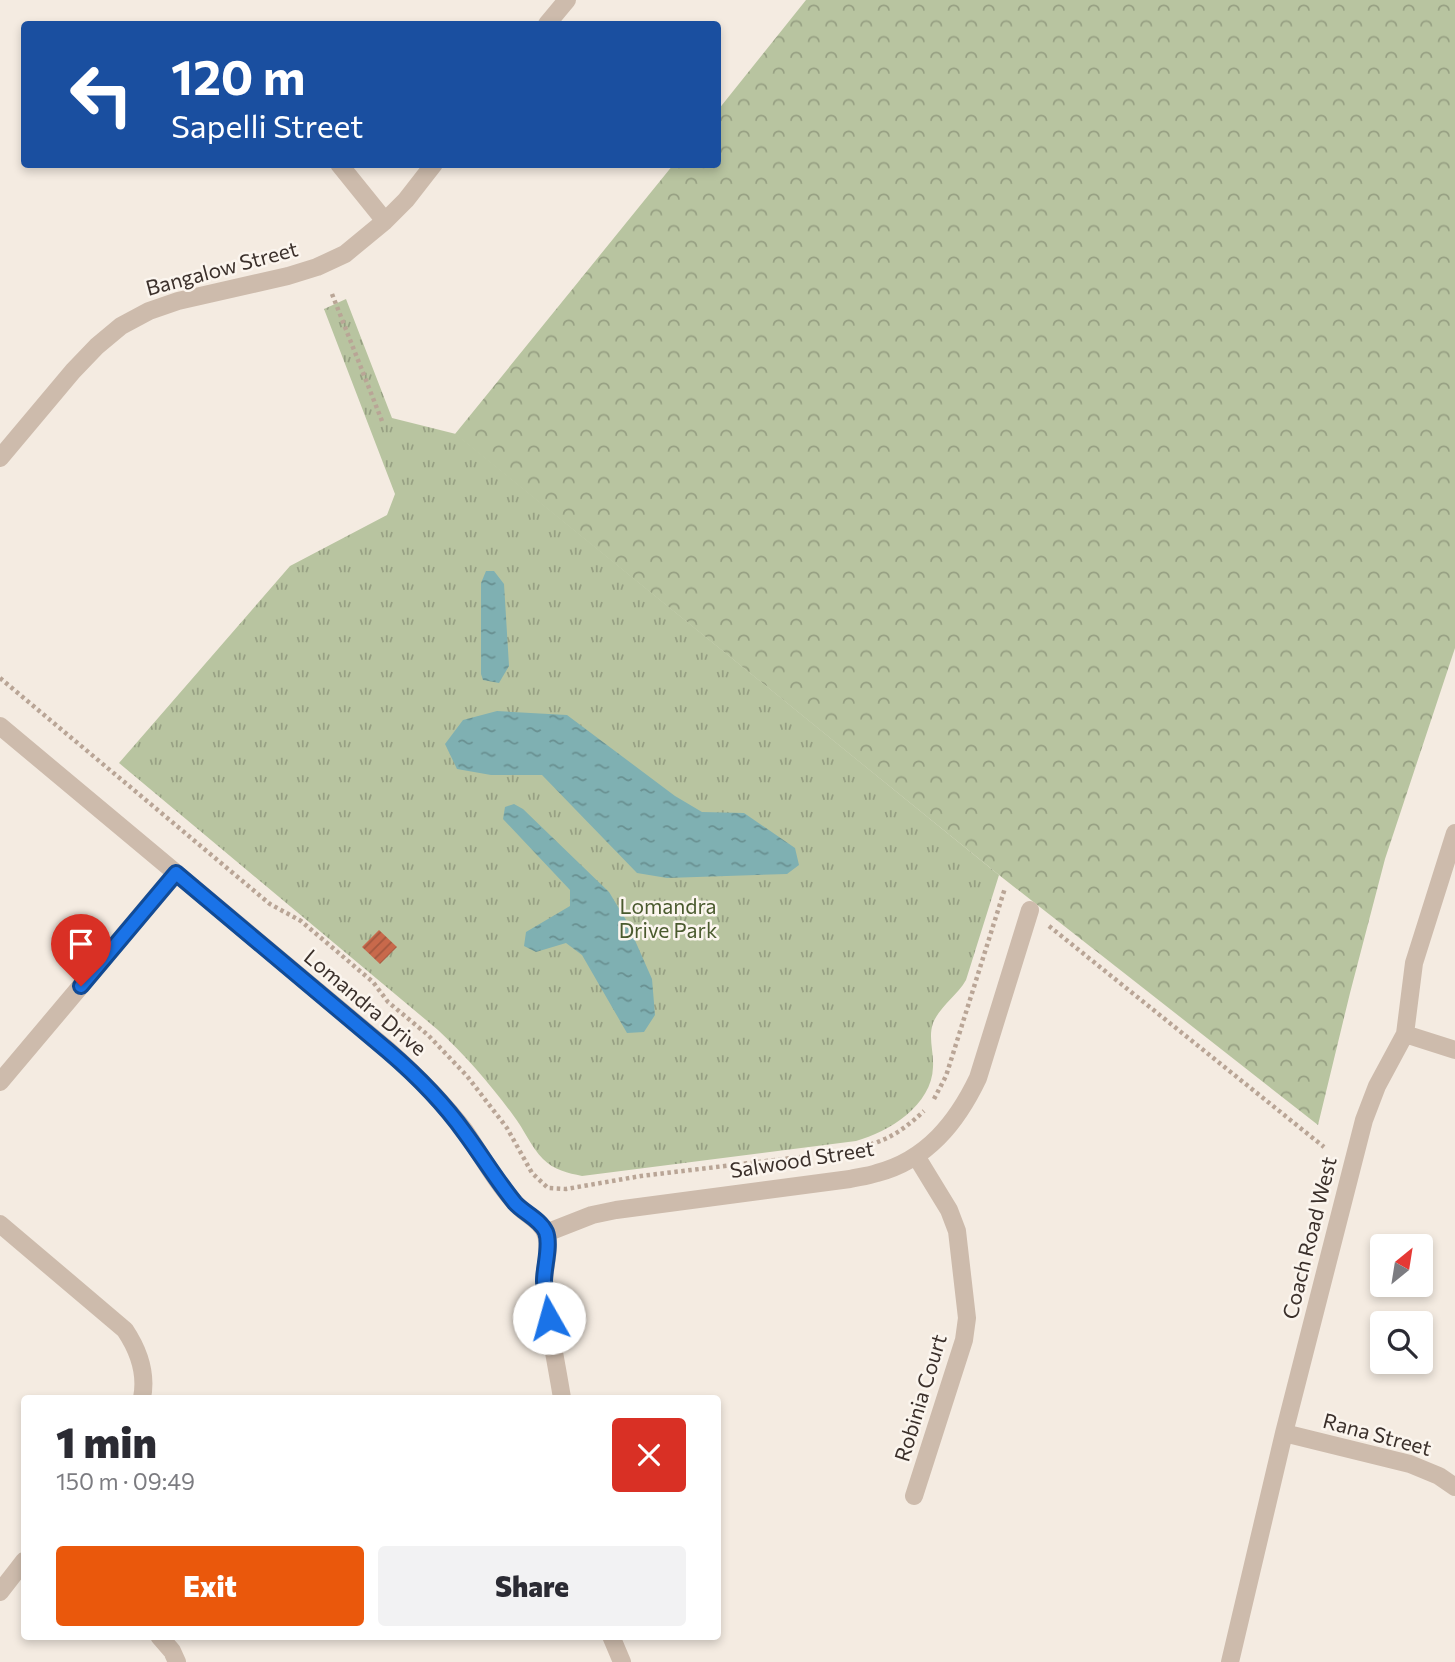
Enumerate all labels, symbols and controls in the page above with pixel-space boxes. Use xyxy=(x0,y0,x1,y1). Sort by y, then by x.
text: 120 m xyxy=(171,45,305,105)
icon: left xyxy=(56,49,147,140)
text: Sapelli Street xyxy=(171,105,363,145)
street label: Bangalow Street xyxy=(143,235,300,300)
park label: Lomandra Drive Park xyxy=(619,893,717,942)
pin xyxy=(51,914,111,986)
icon: arrive xyxy=(62,925,100,963)
street label: Lomandra Drive xyxy=(300,943,432,1060)
street label: Salwood Street xyxy=(728,1135,876,1182)
street label: Coach Road West xyxy=(1276,1154,1341,1321)
north arrow xyxy=(1370,1234,1433,1297)
map controls xyxy=(1370,1234,1433,1374)
position arrow xyxy=(512,1281,586,1355)
button: search xyxy=(1370,1311,1433,1374)
street label: Robinia Court xyxy=(888,1331,951,1464)
street label: Rana Street xyxy=(1320,1407,1434,1460)
text: 1 min xyxy=(56,1415,157,1467)
button: close xyxy=(612,1418,686,1492)
text: 150 m · 09:49 xyxy=(56,1467,195,1495)
button: Exit xyxy=(56,1546,364,1626)
button: Share xyxy=(378,1546,686,1626)

